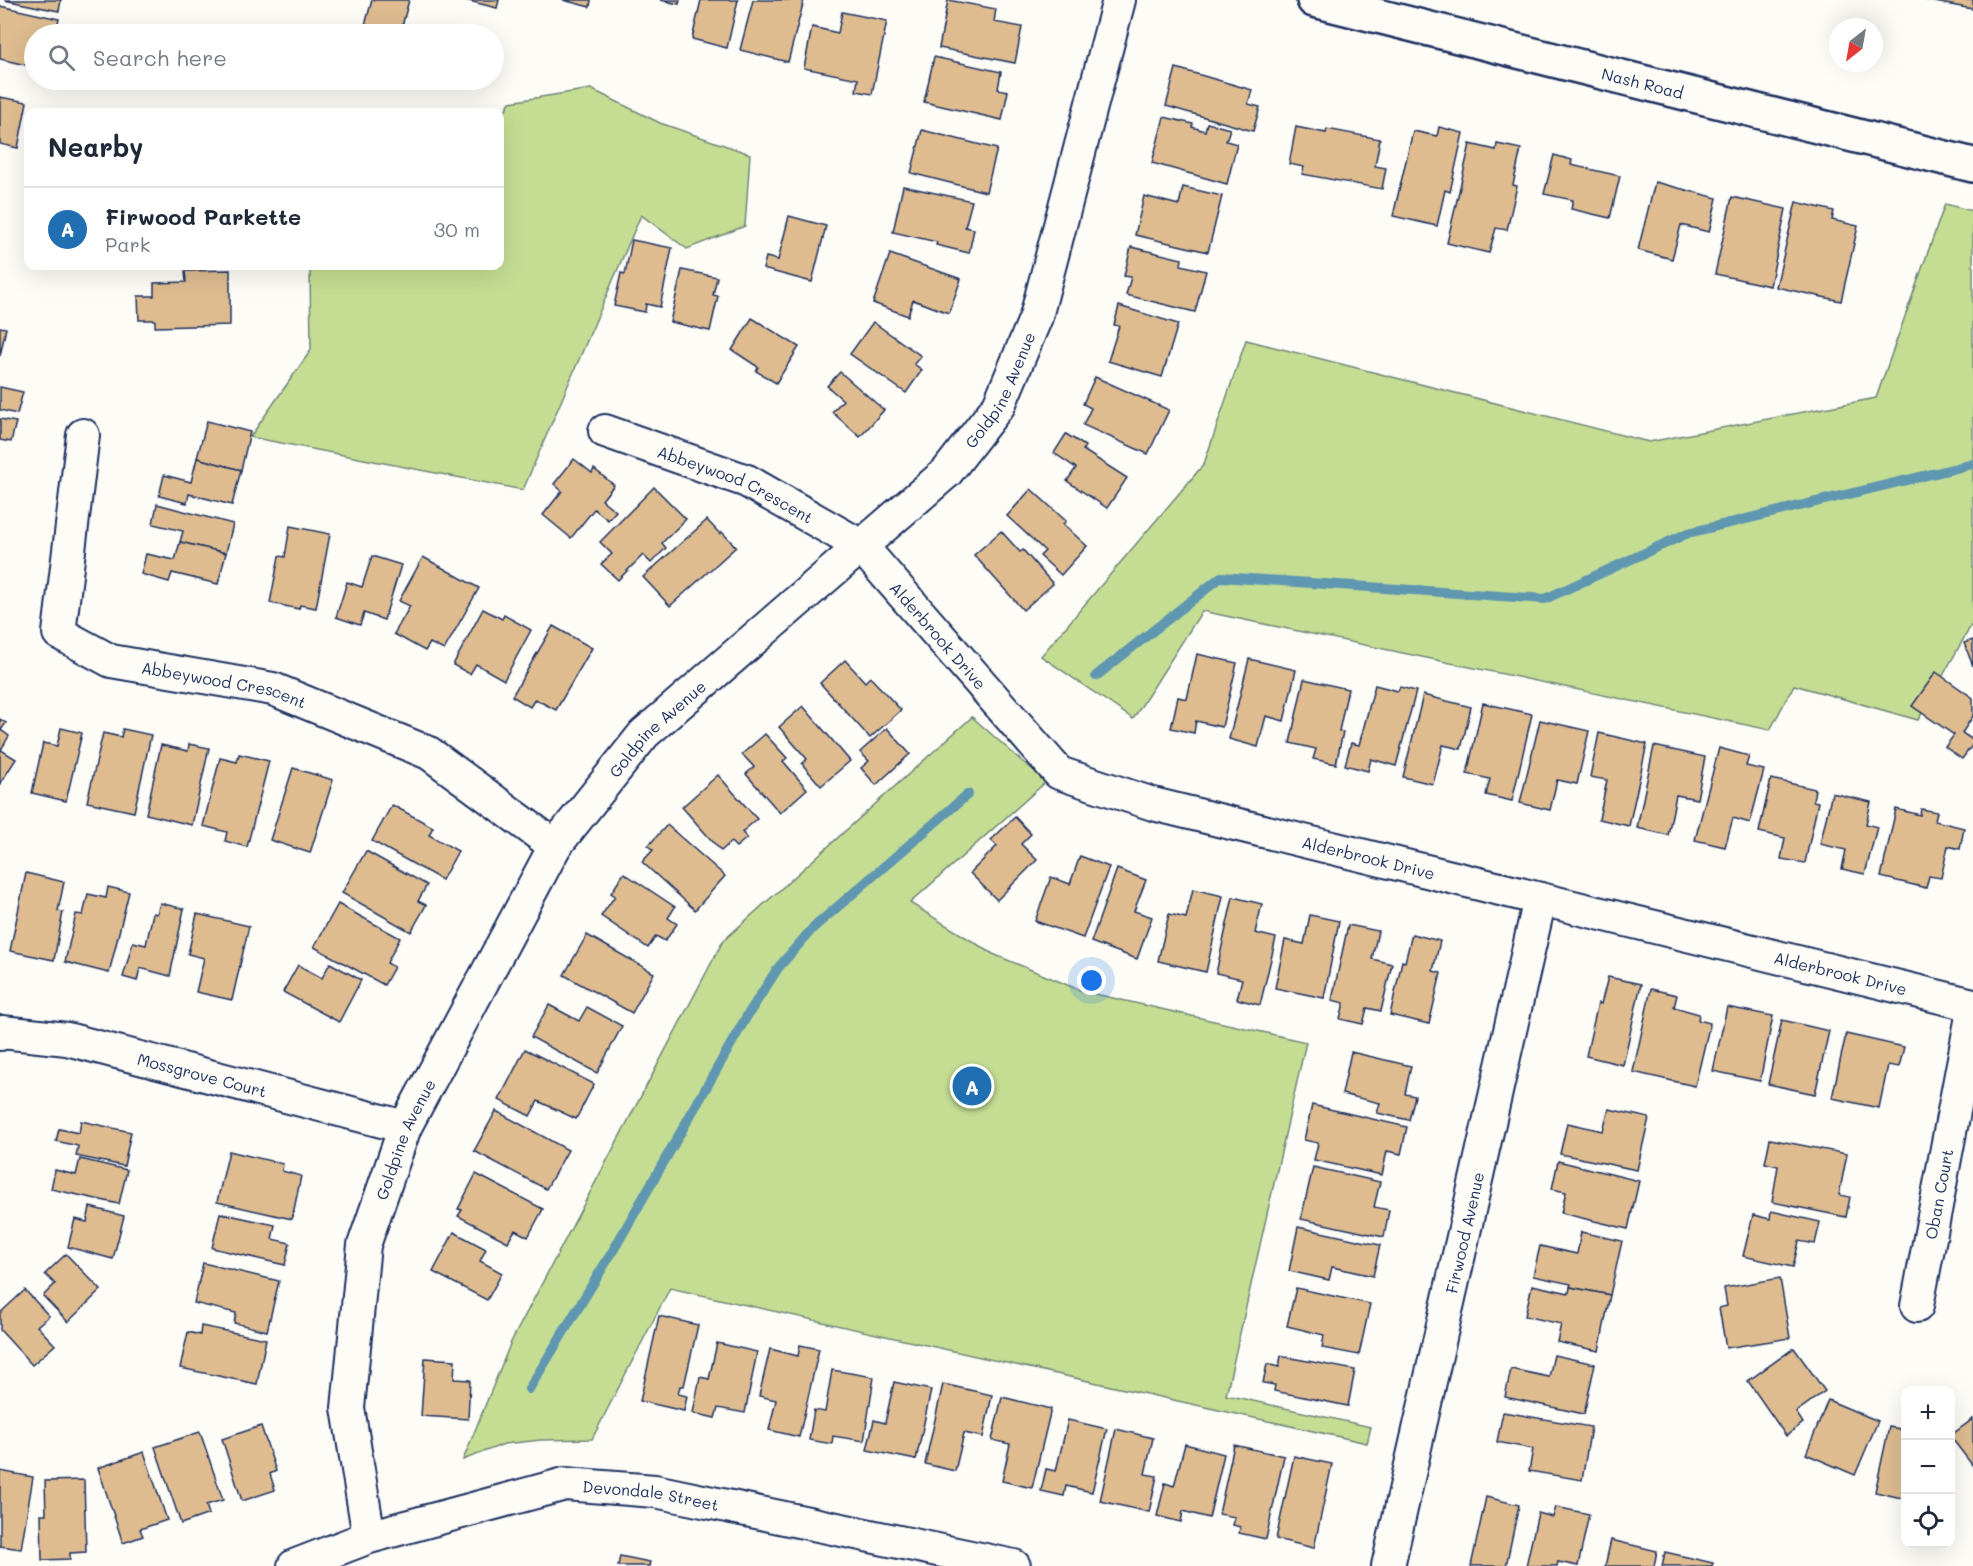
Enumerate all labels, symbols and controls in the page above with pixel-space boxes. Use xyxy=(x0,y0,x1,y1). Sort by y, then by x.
north arrow xyxy=(1829,18,1883,72)
search box xyxy=(24,24,504,90)
icon: search xyxy=(45,41,78,74)
text: Search here xyxy=(93,43,227,72)
street label: Nash Road xyxy=(1600,62,1686,103)
text: Nearby xyxy=(48,130,143,164)
text: Firwood Parkette xyxy=(105,202,301,231)
text: A xyxy=(61,216,74,242)
text: 30 m xyxy=(434,216,480,242)
text: Park xyxy=(105,231,150,257)
street label: Goldpine Avenue xyxy=(959,329,1039,452)
street label: Abbeywood Crescent xyxy=(655,440,817,527)
street label: Alderbrook Drive xyxy=(886,577,991,693)
street label: Abbeywood Crescent xyxy=(140,656,310,712)
street label: Goldpine Avenue xyxy=(604,675,710,781)
street label: Alderbrook Drive xyxy=(1300,830,1437,883)
street label: Alderbrook Drive xyxy=(1772,946,1909,999)
your location xyxy=(1077,966,1106,995)
street label: Mossgrove Court xyxy=(135,1047,269,1101)
pin: A xyxy=(952,1064,992,1108)
street label: Goldpine Avenue xyxy=(370,1075,439,1202)
street label: Oban Court xyxy=(1919,1147,1957,1241)
street label: Firwood Avenue xyxy=(1440,1170,1488,1295)
map controls xyxy=(1901,1386,1955,1548)
button: + xyxy=(1901,1386,1955,1440)
button: − xyxy=(1901,1440,1955,1494)
street label: Devondale Street xyxy=(582,1475,721,1515)
button: locate xyxy=(1901,1494,1955,1548)

